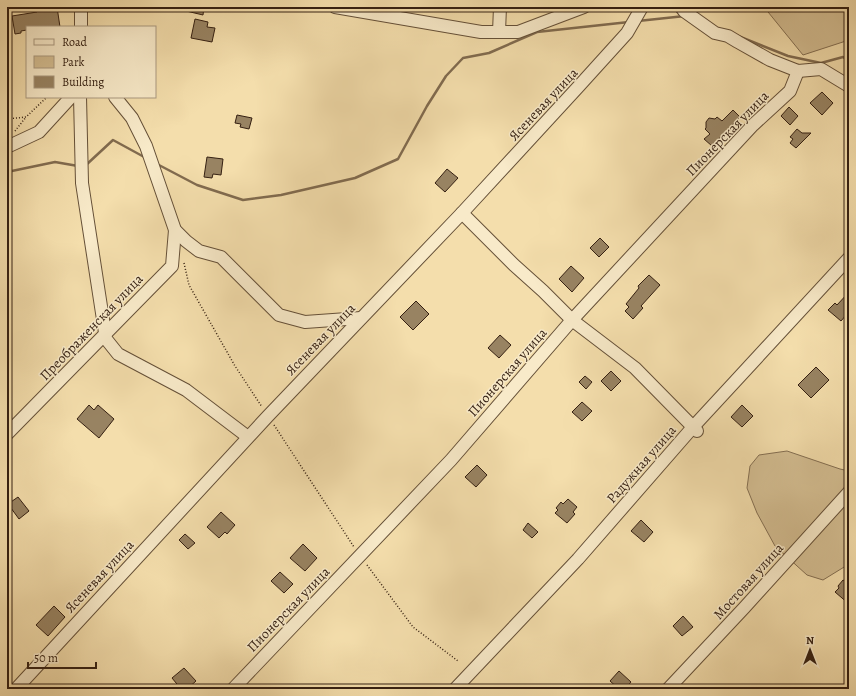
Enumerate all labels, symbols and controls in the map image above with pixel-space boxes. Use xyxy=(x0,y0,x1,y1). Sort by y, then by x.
legend xyxy=(26,26,156,98)
text: Road xyxy=(62,34,88,50)
text: Park xyxy=(62,54,85,70)
street label: Ясеневая улица xyxy=(505,63,583,145)
text: Building xyxy=(62,74,104,90)
street label: Пионерская улица xyxy=(682,86,773,180)
street label: Преображенская улица xyxy=(35,269,148,385)
street label: Ясеневая улица xyxy=(281,299,360,380)
street label: Пионерская улица xyxy=(464,324,552,421)
street label: Радужная улица xyxy=(602,421,681,507)
street label: Ясеневая улица xyxy=(61,535,139,617)
street label: Мостовая улица xyxy=(709,539,788,624)
street label: Пионерская улица xyxy=(243,562,334,656)
north arrow xyxy=(790,630,830,670)
text: N xyxy=(806,633,814,648)
scale bar xyxy=(28,644,96,670)
text: 50 m xyxy=(34,650,58,666)

